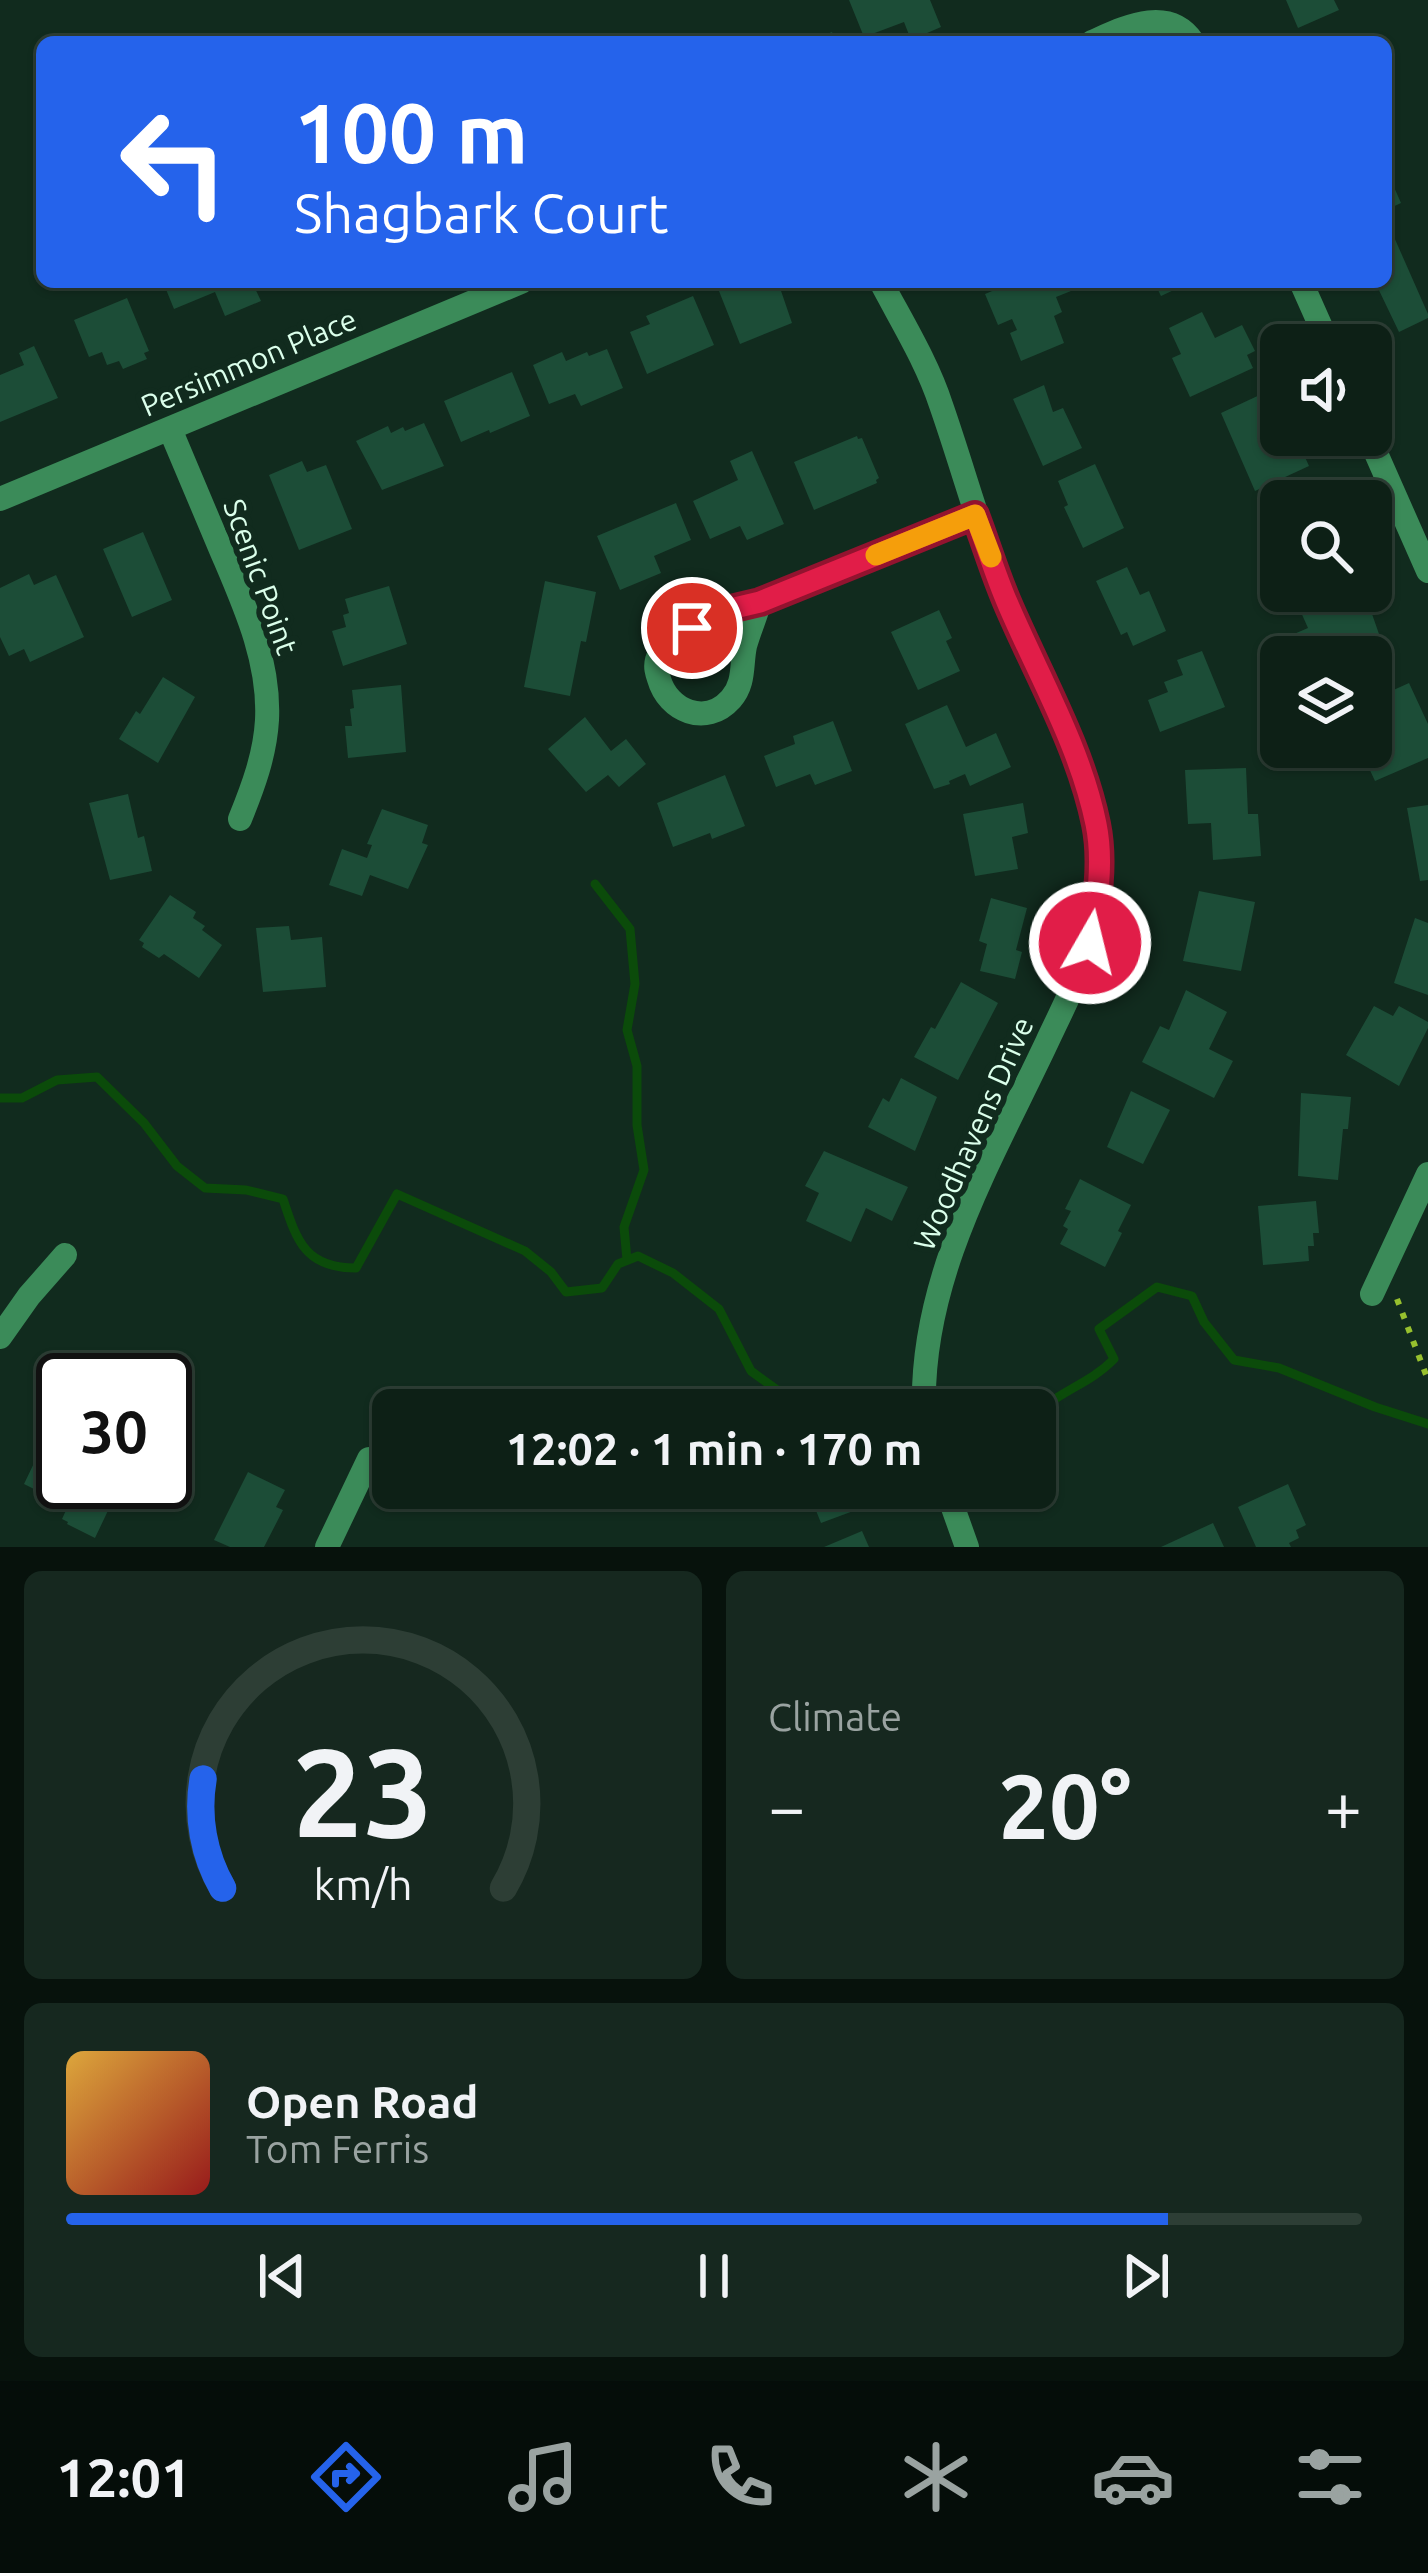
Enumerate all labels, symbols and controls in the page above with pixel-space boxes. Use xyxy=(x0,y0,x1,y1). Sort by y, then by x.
icon: left xyxy=(96,84,252,240)
text: 100 m xyxy=(294,85,528,179)
text: Shagbark Court xyxy=(294,183,669,243)
street label: Persimmon Place xyxy=(136,301,361,423)
map controls xyxy=(1260,324,1392,768)
button: sound xyxy=(1260,324,1392,456)
button: search xyxy=(1260,480,1392,612)
street label: Scenic Point xyxy=(217,494,305,659)
pin xyxy=(641,577,743,679)
icon: arrive xyxy=(659,595,725,661)
button: layers xyxy=(1260,636,1392,768)
position arrow xyxy=(1027,880,1153,1006)
street label: Woodhavens Drive xyxy=(906,1012,1040,1255)
speed limit sign: 30 xyxy=(36,1353,192,1509)
text: 12:02 · 1 min · 170 m xyxy=(506,1423,922,1474)
text: Climate xyxy=(768,1695,902,1738)
text: 23 xyxy=(293,1721,433,1861)
text: 20° xyxy=(998,1755,1132,1856)
text: − xyxy=(768,1769,805,1843)
text: + xyxy=(1325,1769,1362,1843)
text: km/h xyxy=(313,1860,413,1908)
text: Open Road xyxy=(246,2076,478,2127)
text: Tom Ferris xyxy=(246,2127,429,2170)
icon: previous xyxy=(249,2243,315,2309)
icon: pause xyxy=(681,2243,747,2309)
icon: next xyxy=(1113,2243,1179,2309)
icon: directions xyxy=(304,2435,388,2519)
icon: music xyxy=(501,2435,585,2519)
icon: phone xyxy=(698,2435,782,2519)
icon: climate xyxy=(894,2435,978,2519)
icon: car xyxy=(1091,2435,1175,2519)
icon: filters xyxy=(1288,2435,1372,2519)
text: 12:01 xyxy=(56,2447,191,2507)

